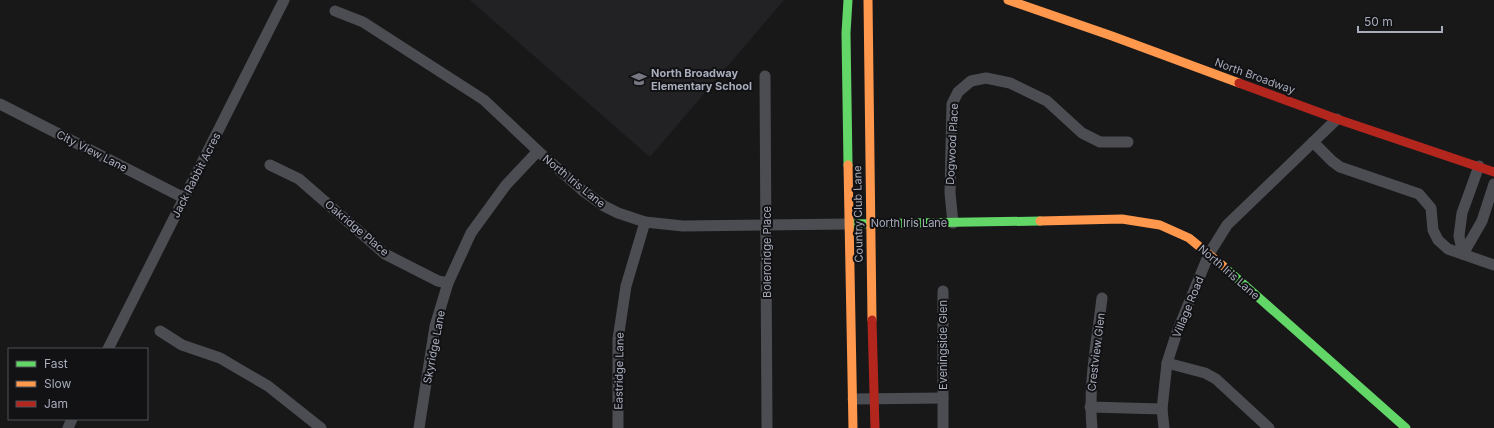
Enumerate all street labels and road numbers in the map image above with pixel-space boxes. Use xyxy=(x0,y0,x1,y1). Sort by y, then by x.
street label: North Broadway xyxy=(1213,55,1297,97)
street label: Dogwood Place xyxy=(943,103,961,185)
street label: City View Lane xyxy=(54,127,130,175)
street label: Jack Rabbit Acres xyxy=(168,130,224,220)
street label: North Iris Lane xyxy=(540,151,608,211)
street label: Country Club Lane xyxy=(850,165,866,263)
street label: Oakridge Place xyxy=(322,197,392,259)
street label: Boleroridge Place xyxy=(760,206,774,298)
street label: North Iris Lane xyxy=(871,216,947,230)
street label: North Iris Lane xyxy=(1196,242,1262,302)
street label: Village Road xyxy=(1169,274,1207,340)
street label: Eveningside Glen xyxy=(936,300,950,390)
street label: Skyridge Lane xyxy=(420,309,448,385)
street label: Crestview Glen xyxy=(1084,312,1108,392)
street label: Eastridge Lane xyxy=(611,332,627,410)

